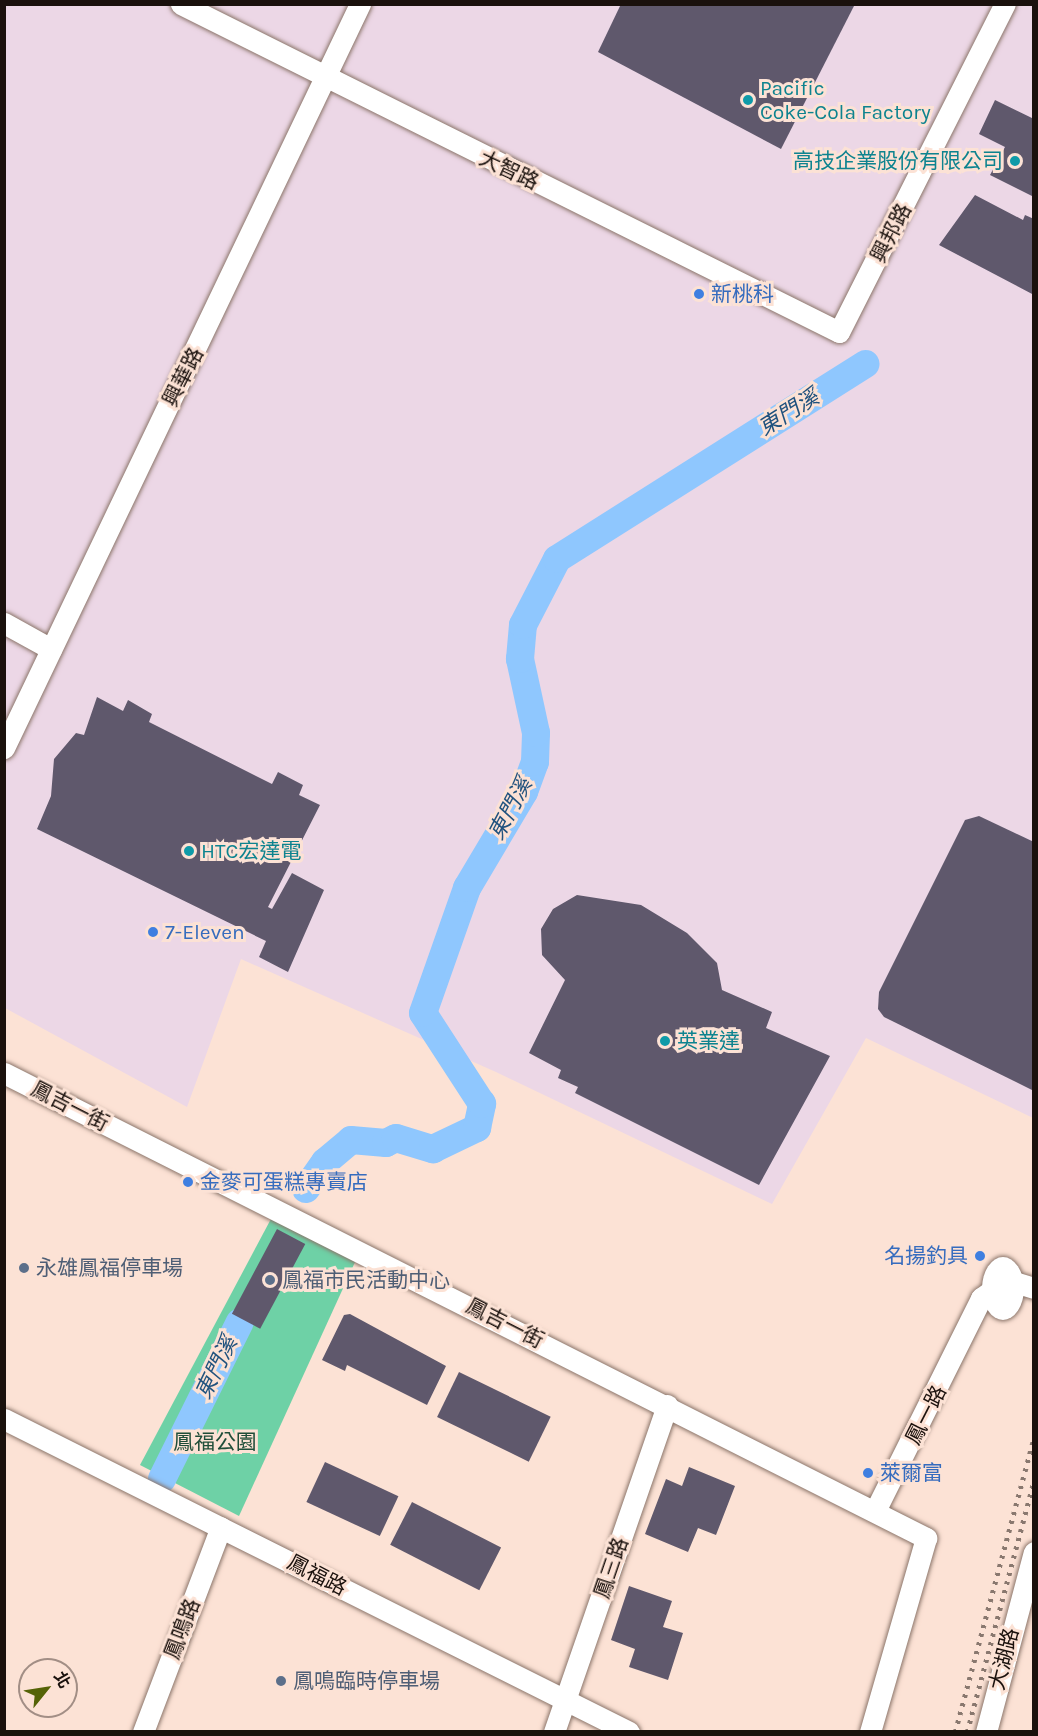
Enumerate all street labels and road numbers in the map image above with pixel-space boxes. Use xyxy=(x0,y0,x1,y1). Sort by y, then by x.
street label: 大智路 xyxy=(475,145,543,195)
street label: 興邦路 xyxy=(865,199,917,267)
street label: 興華路 xyxy=(157,343,209,411)
street label: 鳳吉一街 xyxy=(27,1076,113,1136)
street label: 鳳吉一街 xyxy=(462,1293,548,1353)
street label: 鳳一路 xyxy=(900,1381,952,1449)
street label: 鳳三路 xyxy=(589,1534,633,1602)
street label: 鳳福路 xyxy=(283,1549,351,1601)
street label: 鳳鳴路 xyxy=(159,1595,205,1663)
street label: 大湖路 xyxy=(984,1625,1024,1693)

